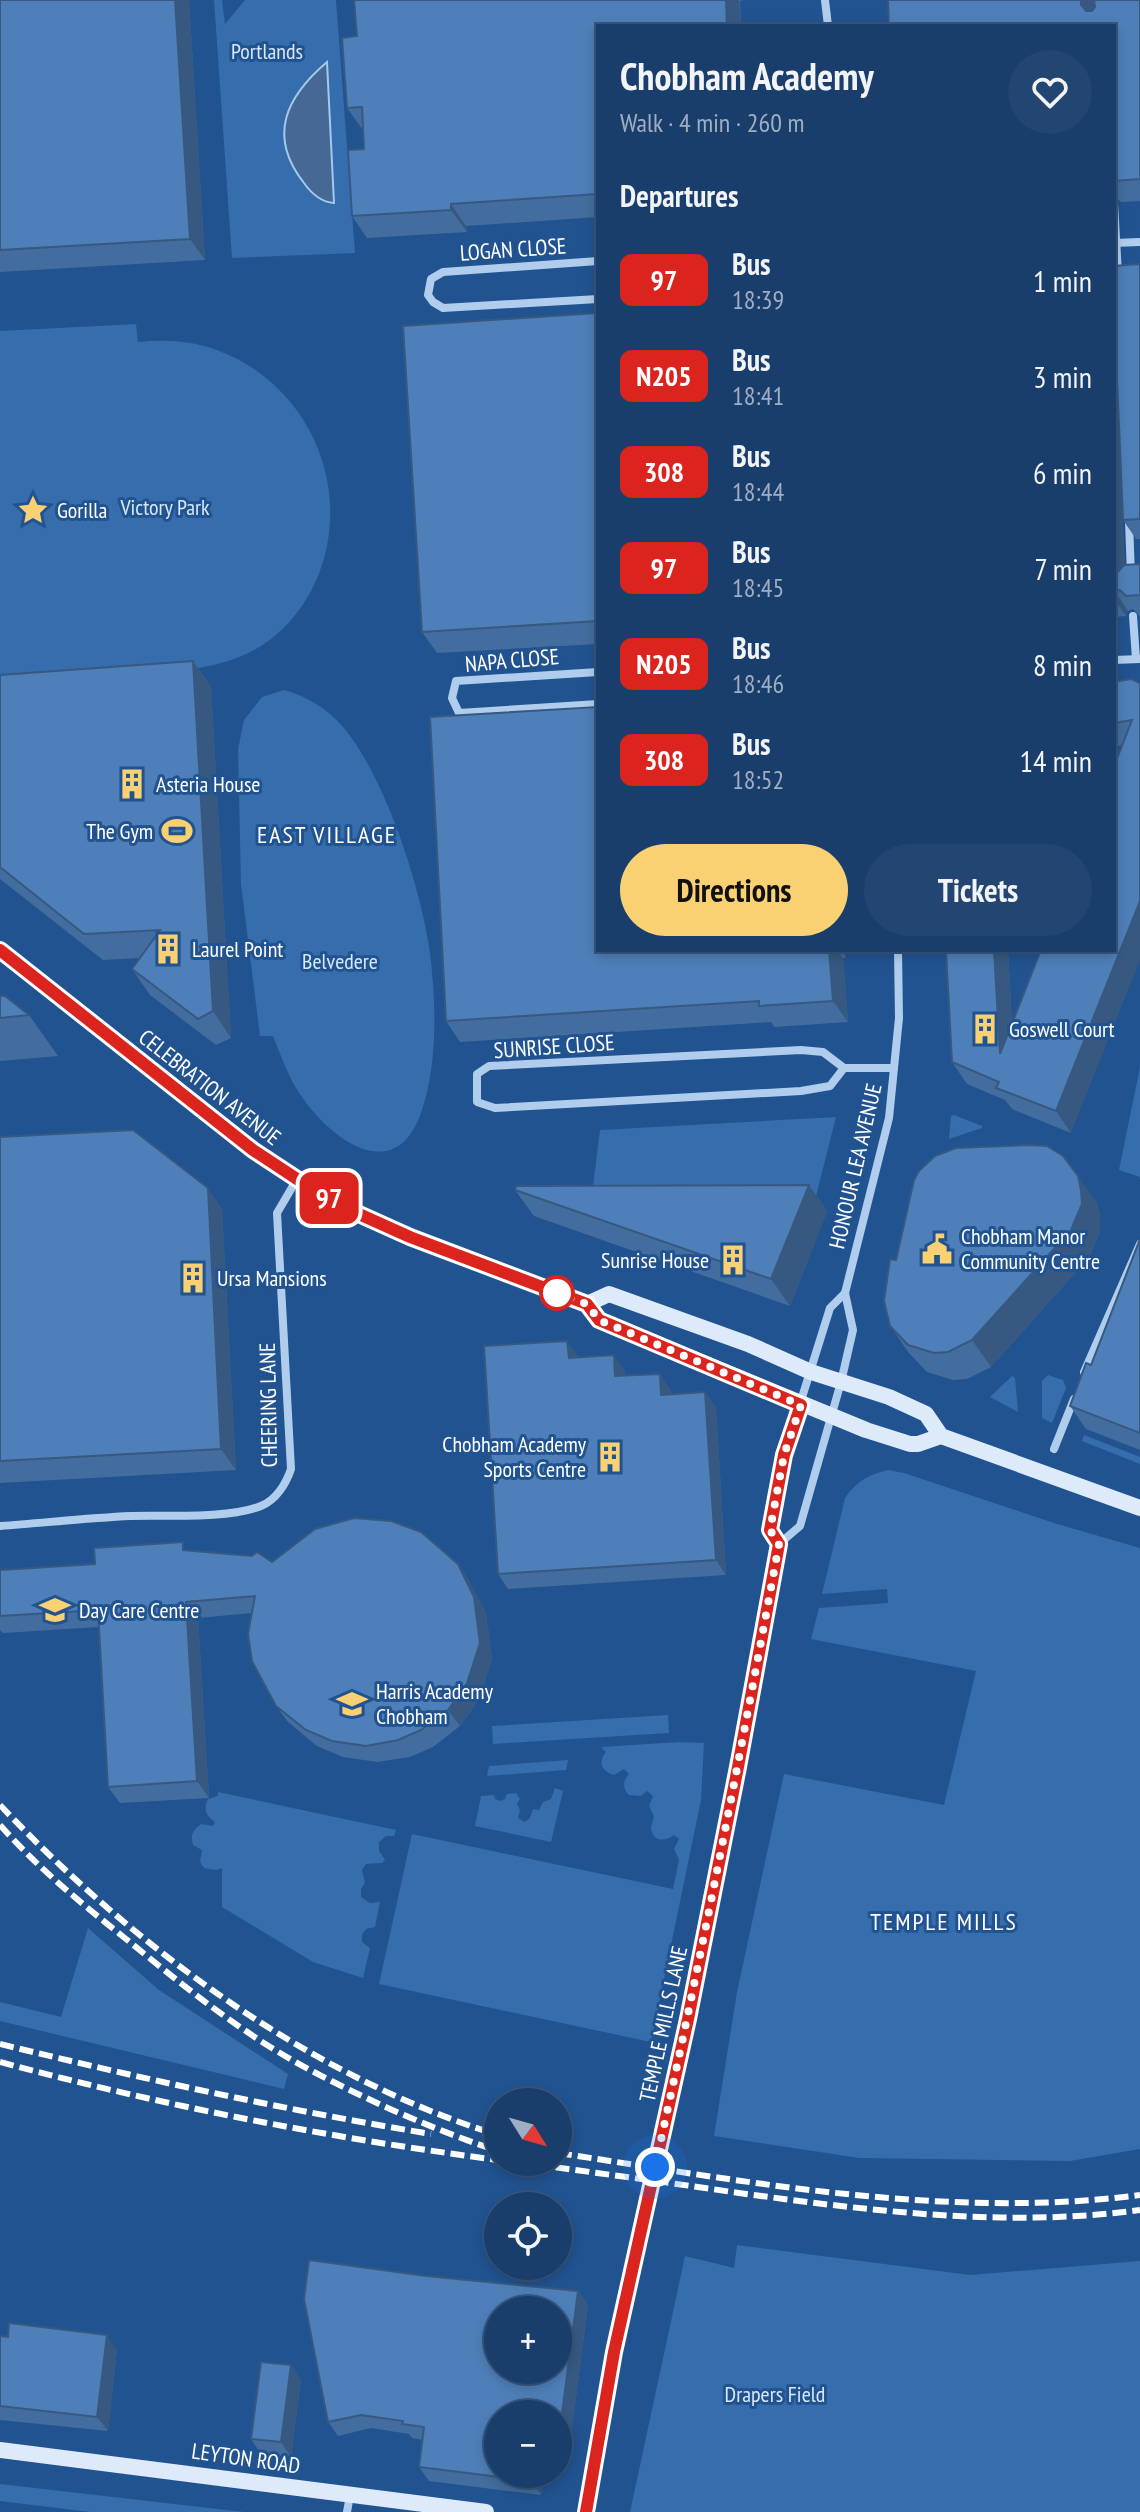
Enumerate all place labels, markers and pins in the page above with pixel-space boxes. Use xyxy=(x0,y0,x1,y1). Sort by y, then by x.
place icon: Gorilla xyxy=(16,493,50,527)
place label: Gorilla xyxy=(57,496,107,524)
building icon: Asteria House xyxy=(115,767,149,801)
place label: Asteria House xyxy=(156,770,260,798)
sports icon: The Gym xyxy=(160,814,194,848)
place label: The Gym xyxy=(86,817,153,845)
building icon: Laurel Point xyxy=(151,932,185,966)
place label: Laurel Point xyxy=(192,935,283,963)
building icon: Goswell Court xyxy=(968,1012,1002,1046)
place label: Goswell Court xyxy=(1009,1015,1115,1043)
place label: Chobham Manor Community Centre xyxy=(961,1222,1100,1275)
public building icon: Chobham Manor Community Centre xyxy=(920,1232,954,1266)
building icon: Sunrise House xyxy=(716,1243,750,1277)
place label: Sunrise House xyxy=(601,1246,709,1274)
building icon: Ursa Mansions xyxy=(176,1261,210,1295)
place label: Ursa Mansions xyxy=(217,1264,327,1292)
unlabelled marker xyxy=(540,1276,574,1310)
place label: Chobham Academy Sports Centre xyxy=(442,1430,587,1483)
building icon: Chobham Academy Sports Centre xyxy=(593,1440,627,1474)
school or university icon: Day Care Centre xyxy=(38,1593,72,1627)
place label: Day Care Centre xyxy=(79,1596,199,1624)
place label: Harris Academy Chobham xyxy=(376,1677,494,1730)
school or university icon: Harris Academy Chobham xyxy=(335,1687,369,1721)

